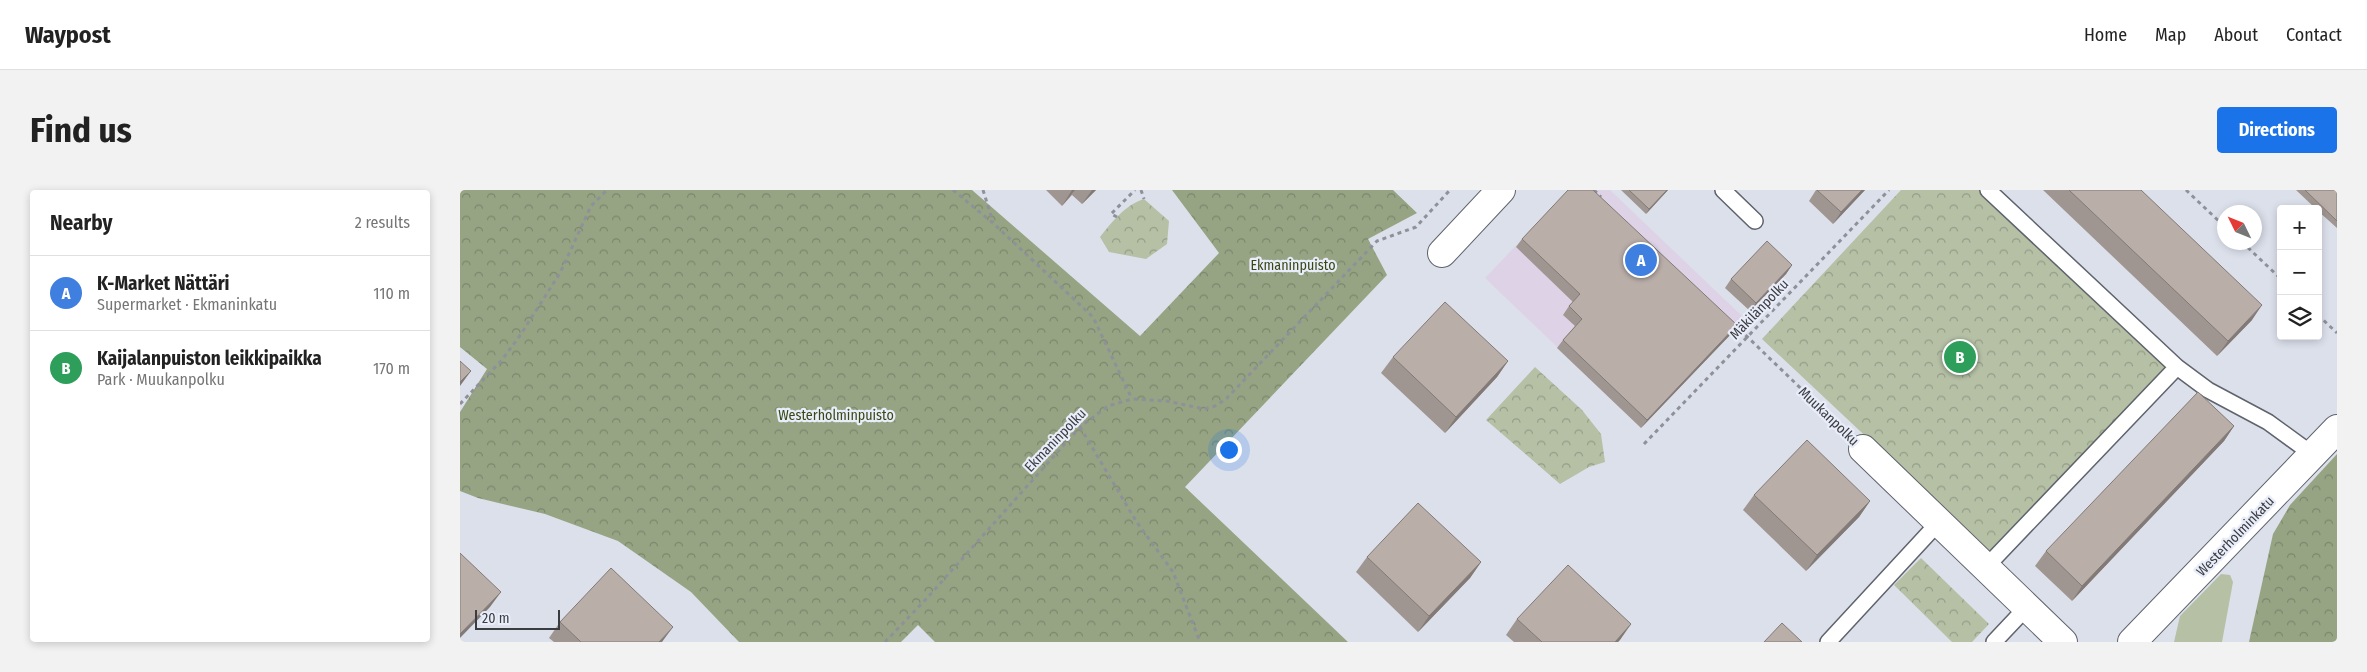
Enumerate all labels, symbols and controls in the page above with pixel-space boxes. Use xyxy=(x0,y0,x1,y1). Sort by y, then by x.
text: Waypost xyxy=(25,21,111,49)
text: Home xyxy=(2084,24,2127,46)
text: Map xyxy=(2155,24,2186,46)
text: About xyxy=(2214,24,2258,46)
text: Contact xyxy=(2286,24,2342,46)
button: Directions xyxy=(2217,107,2337,153)
text: Find us xyxy=(30,109,132,151)
north arrow xyxy=(2217,205,2262,250)
map controls xyxy=(2277,205,2322,340)
button: + xyxy=(2277,205,2322,250)
text: Nearby xyxy=(50,210,112,236)
text: 2 results xyxy=(355,213,410,232)
pin: A xyxy=(1625,241,1657,279)
button: − xyxy=(2277,250,2322,295)
park label: Ekmaninpuisto xyxy=(1250,257,1336,274)
text: K-Market Nättäri xyxy=(97,272,230,295)
street label: Mäkilänpolku xyxy=(1727,276,1792,343)
text: A xyxy=(62,284,70,303)
text: 110 m xyxy=(373,284,410,303)
text: Supermarket · Ekmaninkatu xyxy=(97,295,277,314)
button: layers xyxy=(2277,295,2322,340)
pin: B xyxy=(1944,338,1976,376)
text: Kaijalanpuiston leikkipaikka xyxy=(97,347,322,370)
text: B xyxy=(62,359,70,378)
text: 170 m xyxy=(373,359,410,378)
text: Park · Muukanpolku xyxy=(97,370,225,389)
street label: Muukanpolku xyxy=(1795,383,1862,449)
street label: Ekmaninpolku xyxy=(1021,405,1090,475)
park label: Westerholminpuisto xyxy=(778,407,894,424)
your location xyxy=(1216,437,1242,463)
street label: Westerholminkatu xyxy=(2193,493,2278,580)
scale bar xyxy=(475,607,560,630)
text: 20 m xyxy=(482,610,510,627)

